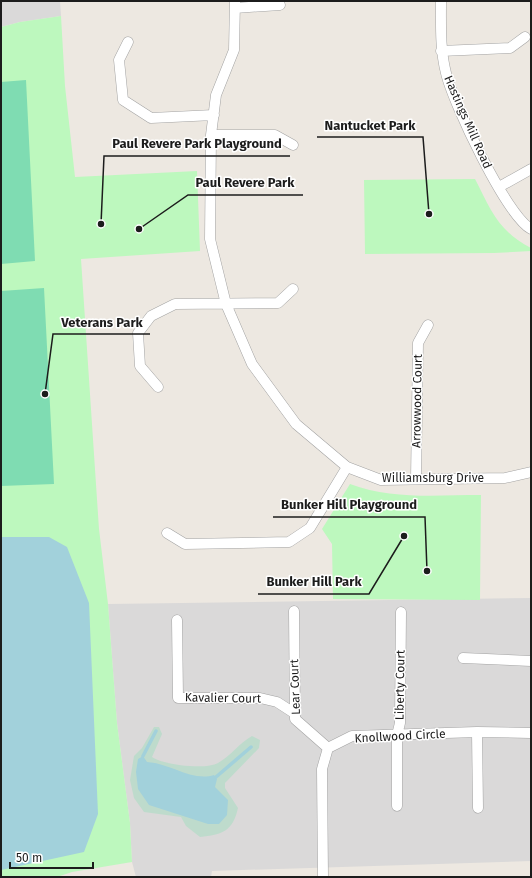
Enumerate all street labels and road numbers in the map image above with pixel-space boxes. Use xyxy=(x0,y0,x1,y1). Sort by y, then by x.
street label: Hastings Mill Road xyxy=(441,73,495,171)
street label: Arrowwood Court xyxy=(409,353,425,448)
street label: Williamsburg Drive xyxy=(382,471,484,485)
street label: Liberty Court xyxy=(392,649,408,720)
street label: Lear Court xyxy=(287,658,303,715)
street label: Kavalier Court xyxy=(185,690,262,706)
street label: Knollwood Circle xyxy=(354,727,446,745)

